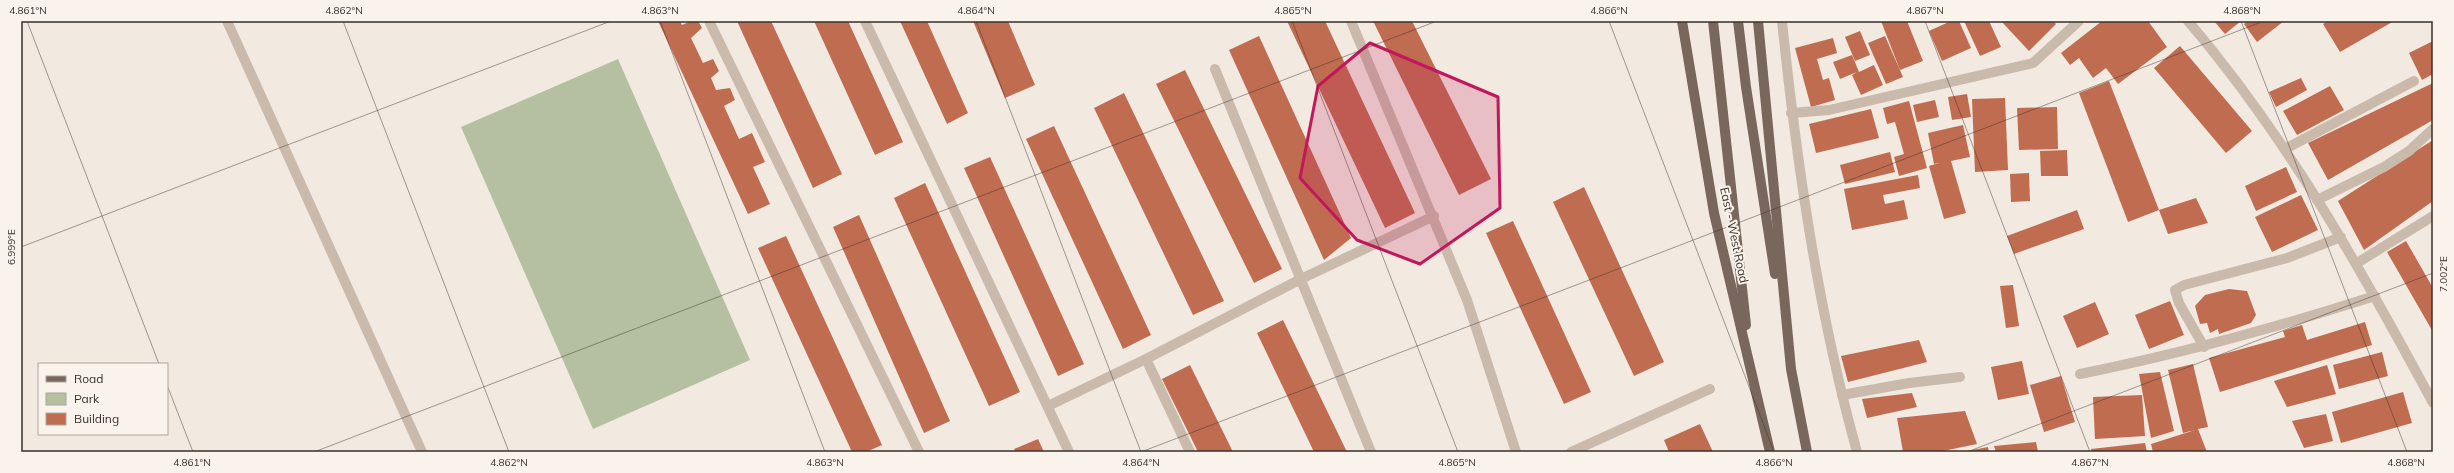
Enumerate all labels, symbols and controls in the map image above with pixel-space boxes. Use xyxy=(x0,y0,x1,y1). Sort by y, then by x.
text: 4.861°N xyxy=(9,4,47,17)
text: 4.862°N xyxy=(325,4,363,17)
text: 4.863°N xyxy=(641,4,679,17)
text: 4.864°N xyxy=(957,4,995,17)
text: 4.865°N xyxy=(1274,4,1312,17)
text: 4.866°N xyxy=(1590,4,1628,17)
text: 4.867°N xyxy=(1906,4,1944,17)
text: 4.868°N xyxy=(2223,4,2261,17)
street label: East - West Road xyxy=(1717,186,1752,284)
text: 6.999°E xyxy=(5,229,18,265)
text: 7.002°E xyxy=(2437,256,2450,292)
legend xyxy=(38,363,168,435)
text: Road xyxy=(74,371,103,386)
text: Park xyxy=(74,391,100,406)
text: Building xyxy=(74,411,119,426)
text: 4.861°N xyxy=(173,456,211,469)
text: 4.862°N xyxy=(490,456,528,469)
text: 4.863°N xyxy=(806,456,844,469)
text: 4.864°N xyxy=(1122,456,1160,469)
text: 4.865°N xyxy=(1438,456,1476,469)
text: 4.866°N xyxy=(1755,456,1793,469)
text: 4.867°N xyxy=(2071,456,2109,469)
text: 4.868°N xyxy=(2387,456,2425,469)

